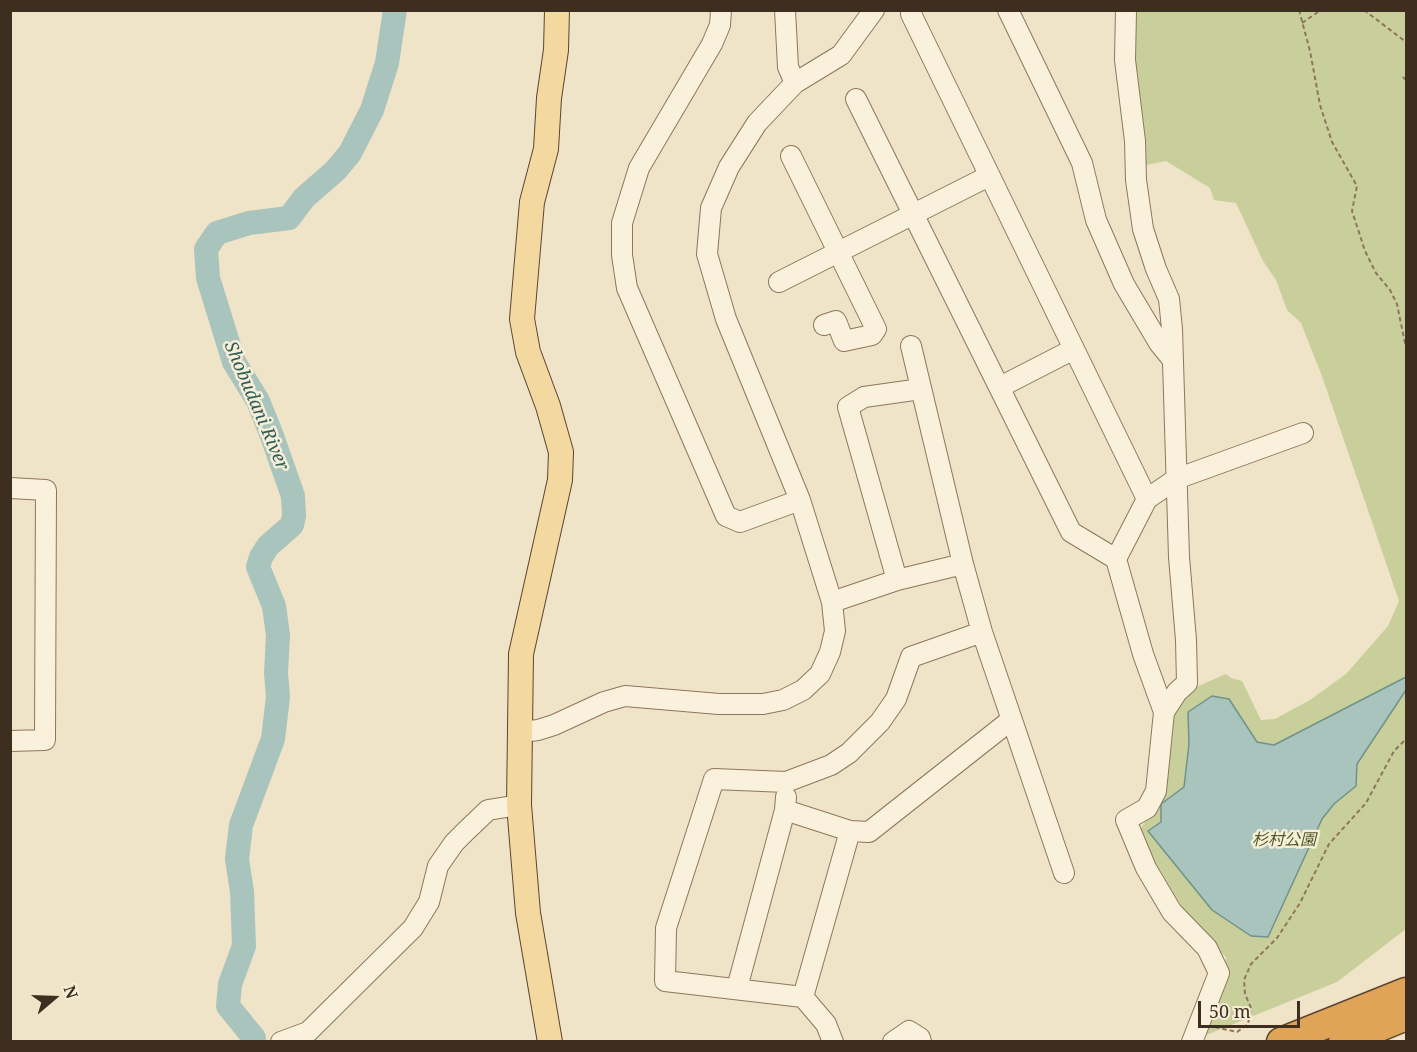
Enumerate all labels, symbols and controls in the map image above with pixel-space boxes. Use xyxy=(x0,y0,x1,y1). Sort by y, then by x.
water label: Shobudani River xyxy=(219,338,293,474)
park label: 杉村公園 xyxy=(1252,830,1316,850)
north arrow xyxy=(24,968,84,1028)
text: N xyxy=(59,983,83,1002)
scale bar xyxy=(1201,989,1303,1027)
text: 50 m xyxy=(1209,999,1251,1023)

